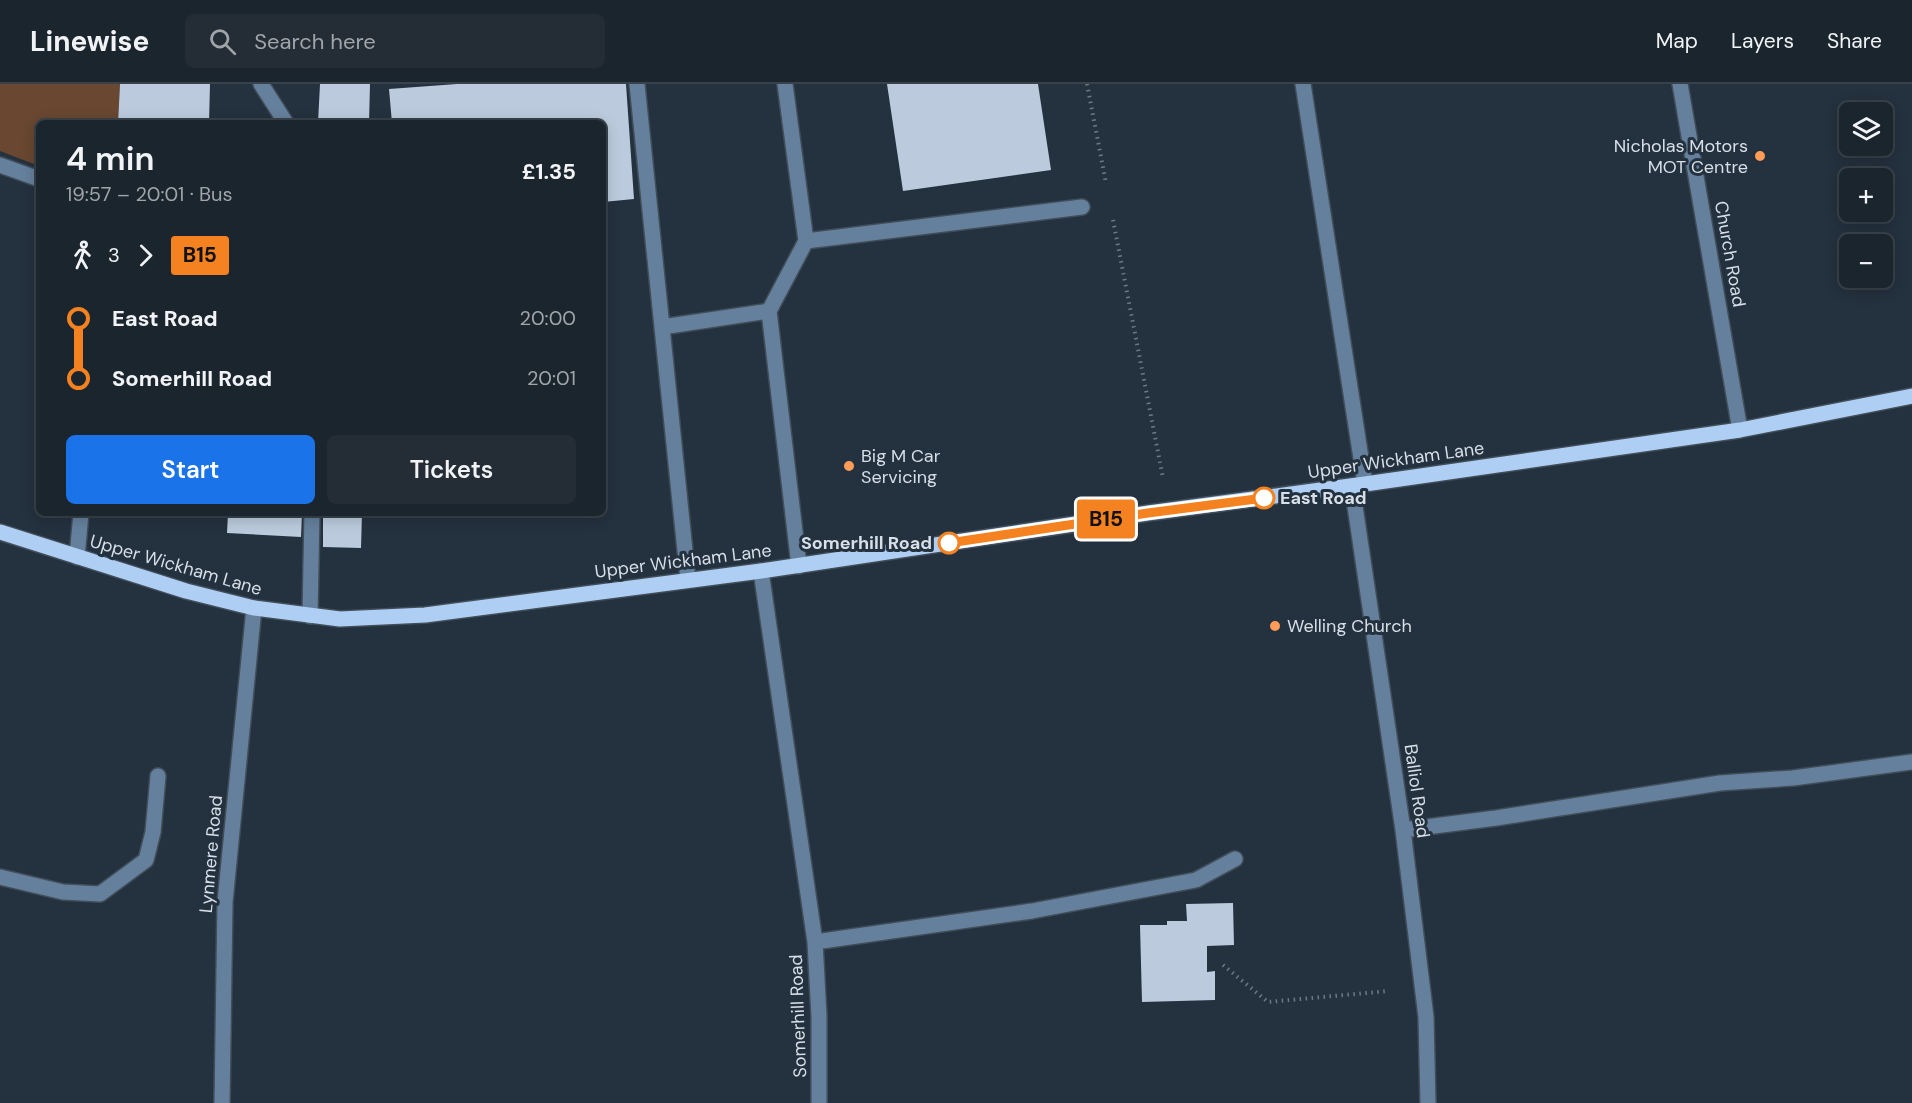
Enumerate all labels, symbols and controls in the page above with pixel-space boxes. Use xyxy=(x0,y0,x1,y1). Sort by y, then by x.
search box xyxy=(185,14,605,68)
text: Linewise xyxy=(30,23,149,60)
icon: search xyxy=(206,25,239,58)
text: Search here xyxy=(254,27,376,56)
text: Map xyxy=(1656,27,1698,55)
text: Layers xyxy=(1731,27,1794,55)
text: Share xyxy=(1827,27,1882,55)
map controls xyxy=(1839,102,1893,288)
button: layers xyxy=(1839,102,1893,156)
place label: Nicholas Motors MOT Centre xyxy=(1614,134,1748,179)
text: 4 min xyxy=(66,137,154,180)
marker: Nicholas Motors MOT Centre xyxy=(1753,149,1767,163)
text: £1.35 xyxy=(522,157,576,186)
button: + xyxy=(1839,168,1893,222)
text: 19:57 – 20:01 · Bus xyxy=(66,181,233,207)
street label: Church Road xyxy=(1709,199,1751,309)
button: − xyxy=(1839,234,1893,288)
icon: walk xyxy=(66,239,99,272)
icon: forward xyxy=(129,239,162,272)
text: B15 xyxy=(183,241,217,269)
text: 3 xyxy=(108,242,120,268)
text: East Road xyxy=(112,304,218,333)
text: 20:00 xyxy=(520,305,576,331)
text: Somerhill Road xyxy=(112,364,272,393)
text: 20:01 xyxy=(527,365,576,391)
button: Start xyxy=(66,435,315,504)
button: Tickets xyxy=(327,435,576,504)
street label: Upper Wickham Lane xyxy=(1306,436,1486,484)
place label: Big M Car Servicing xyxy=(861,444,941,489)
marker: Big M Car Servicing xyxy=(842,459,856,473)
place label: East Road xyxy=(1280,486,1367,510)
marker: East Road xyxy=(1253,487,1275,509)
line badge: B15 xyxy=(1072,500,1140,538)
text: B15 xyxy=(1089,505,1123,533)
street label: Upper Wickham Lane xyxy=(87,529,265,601)
place label: Somerhill Road xyxy=(801,531,932,555)
marker: Somerhill Road xyxy=(938,532,960,554)
street label: Upper Wickham Lane xyxy=(593,538,773,584)
place label: Welling Church xyxy=(1287,614,1412,638)
marker: Welling Church xyxy=(1268,619,1282,633)
street label: Balliol Road xyxy=(1399,743,1435,839)
street label: Lynmere Road xyxy=(194,794,228,914)
street label: Somerhill Road xyxy=(784,954,812,1078)

